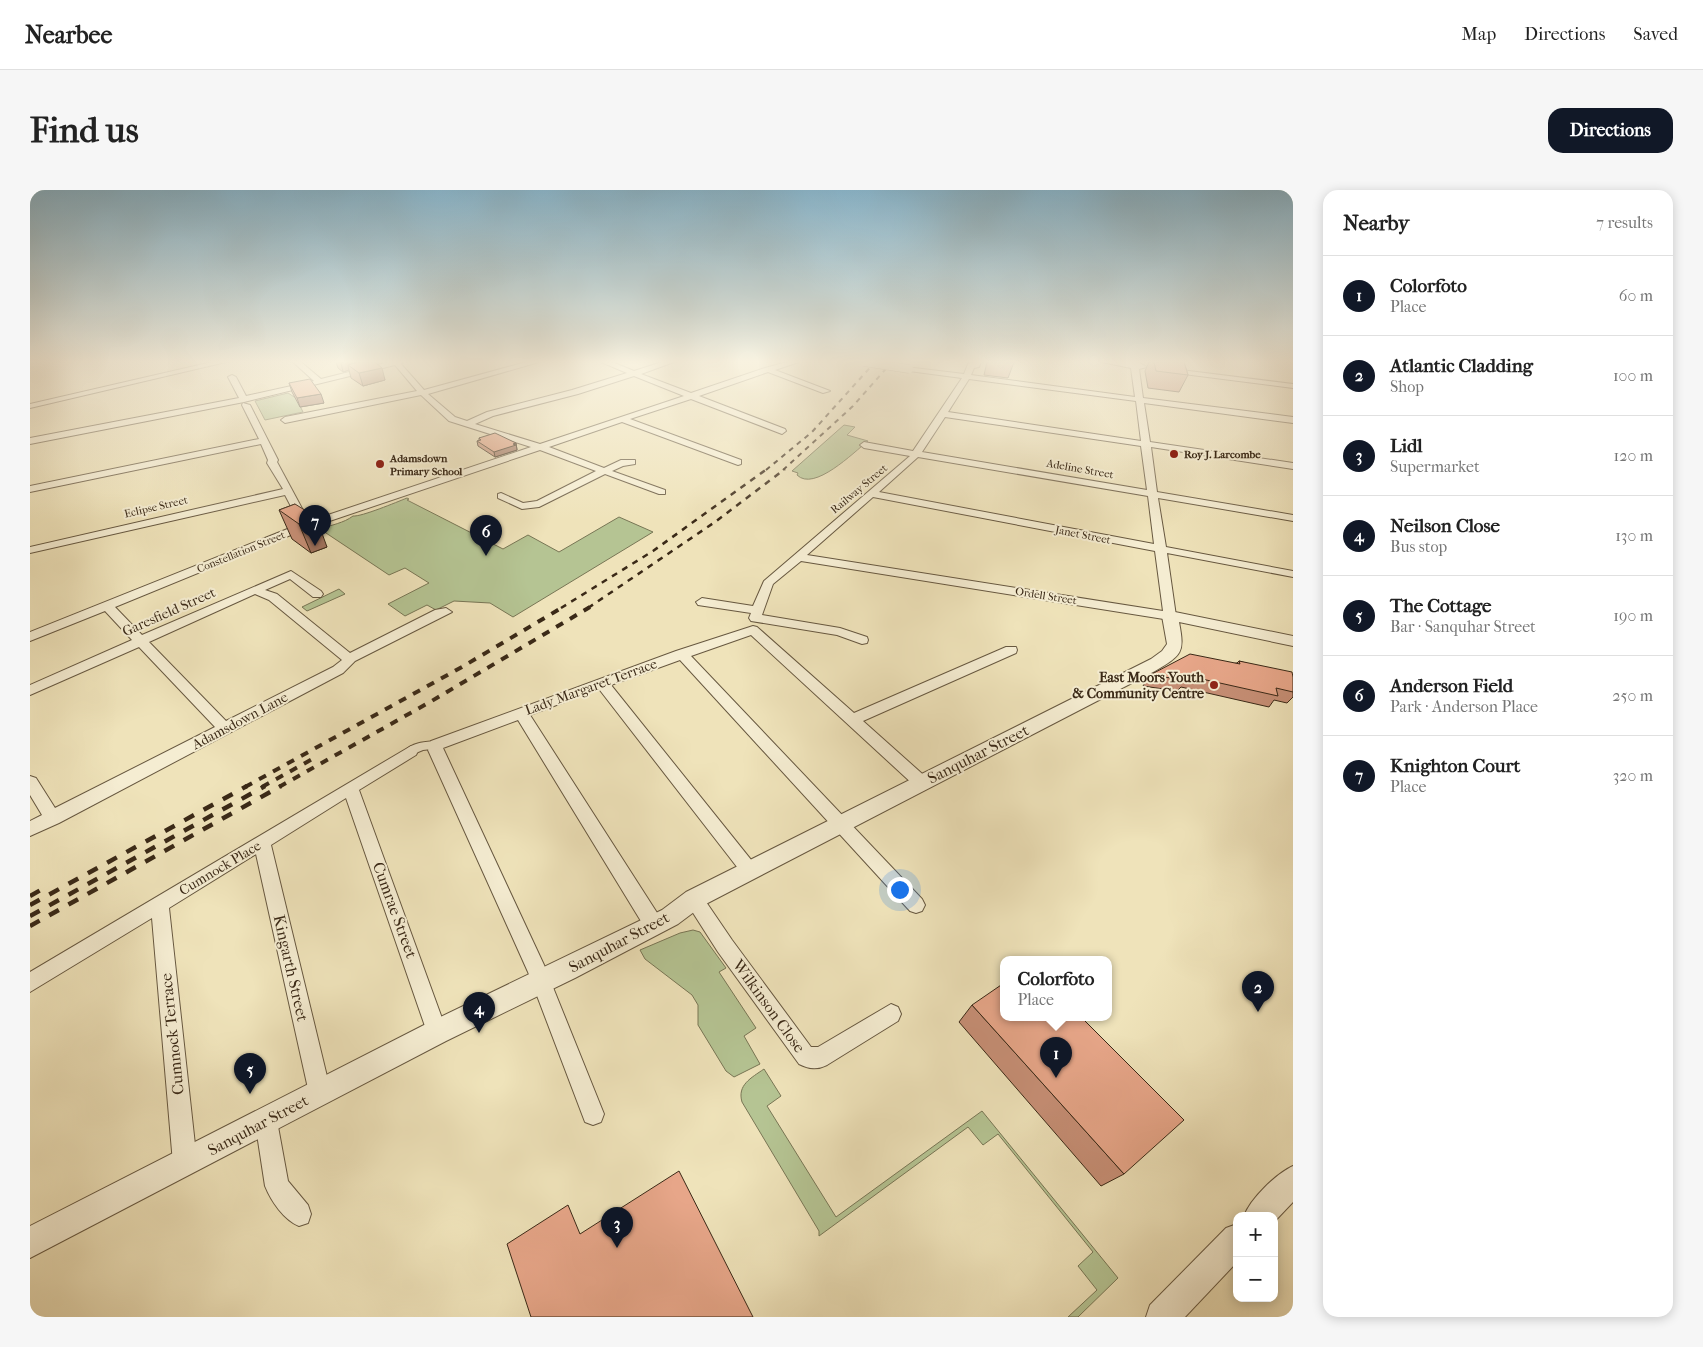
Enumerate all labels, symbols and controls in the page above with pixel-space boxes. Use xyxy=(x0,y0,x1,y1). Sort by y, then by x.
text: Nearbee xyxy=(25,21,112,49)
text: Map xyxy=(1462,24,1496,45)
text: Directions xyxy=(1524,24,1605,45)
text: Saved xyxy=(1633,24,1678,45)
button: Directions xyxy=(1548,108,1673,153)
text: Find us xyxy=(30,110,139,151)
text: Nearby xyxy=(1343,211,1409,235)
text: 7 results xyxy=(1596,213,1653,232)
text: Colorfoto xyxy=(1390,275,1467,297)
text: 1 xyxy=(1356,286,1362,305)
text: 60 m xyxy=(1619,286,1653,305)
text: Place xyxy=(1390,297,1426,316)
text: Atlantic Cladding xyxy=(1390,355,1533,377)
text: 2 xyxy=(1355,366,1363,385)
text: 100 m xyxy=(1613,366,1653,385)
text: Shop xyxy=(1390,377,1424,396)
text: Lidl xyxy=(1390,435,1423,457)
text: 3 xyxy=(1356,446,1362,465)
text: 120 m xyxy=(1614,446,1653,465)
marker: Roy J. Larcombe xyxy=(1168,448,1180,460)
place label: Roy J. Larcombe xyxy=(1184,448,1261,461)
place label: Adamsdown Primary School xyxy=(389,452,463,478)
street label: Adeline Street xyxy=(1044,457,1115,481)
text: Supermarket xyxy=(1390,457,1480,476)
marker: Adamsdown Primary School xyxy=(374,458,386,470)
street label: Railway Street xyxy=(828,462,890,516)
street label: Eclipse Street xyxy=(123,493,189,521)
pin: 7 xyxy=(299,505,331,546)
pin: 6 xyxy=(470,515,502,556)
text: Neilson Close xyxy=(1390,515,1500,537)
street label: Janet Street xyxy=(1053,523,1112,547)
text: 4 xyxy=(1354,526,1364,545)
text: 130 m xyxy=(1615,526,1653,545)
street label: Constellation Street xyxy=(195,528,287,576)
text: Bus stop xyxy=(1390,537,1447,556)
street label: Garesfield Street xyxy=(120,584,218,640)
street label: Ordell Street xyxy=(1014,585,1078,607)
text: The Cottage xyxy=(1390,595,1492,617)
text: 5 xyxy=(1356,606,1362,625)
text: 190 m xyxy=(1613,606,1653,625)
text: Bar · Sanquhar Street xyxy=(1390,617,1536,636)
street label: Lady Margaret Terrace xyxy=(523,655,660,719)
place label: East Moors Youth & Community Centre xyxy=(1072,669,1205,702)
text: Anderson Field xyxy=(1390,675,1513,697)
marker: East Moors Youth & Community Centre xyxy=(1208,679,1220,691)
text: 6 xyxy=(1355,686,1363,705)
text: 250 m xyxy=(1612,686,1653,705)
street label: Adamsdown Lane xyxy=(188,689,291,754)
text: Park · Anderson Place xyxy=(1390,697,1538,716)
street label: Sanquhar Street xyxy=(924,720,1032,788)
text: Knighton Court xyxy=(1390,755,1520,777)
text: 7 xyxy=(1355,766,1363,785)
text: 320 m xyxy=(1613,766,1653,785)
text: Place xyxy=(1390,777,1426,796)
street label: Cumnock Place xyxy=(176,837,264,899)
street label: Cumrae Street xyxy=(369,859,421,961)
your location xyxy=(887,877,913,903)
street label: Sanquhar Street xyxy=(566,907,673,976)
street label: Kingarth Street xyxy=(270,913,313,1023)
street label: Wilkinson Close xyxy=(728,955,809,1056)
popup xyxy=(1000,956,1112,1021)
text: Colorfoto xyxy=(1018,968,1094,990)
pin: 2 xyxy=(1242,971,1274,1012)
street label: Cumnock Terrace xyxy=(156,972,188,1096)
text: Place xyxy=(1018,990,1054,1009)
pin: 4 xyxy=(463,992,495,1033)
pin: 1 xyxy=(1040,1037,1072,1078)
pin: 5 xyxy=(234,1053,266,1094)
street label: Sanquhar Street xyxy=(205,1090,312,1159)
pin: 3 xyxy=(601,1207,633,1248)
map controls xyxy=(1233,1212,1278,1302)
button: + xyxy=(1233,1212,1278,1257)
button: − xyxy=(1233,1257,1278,1302)

